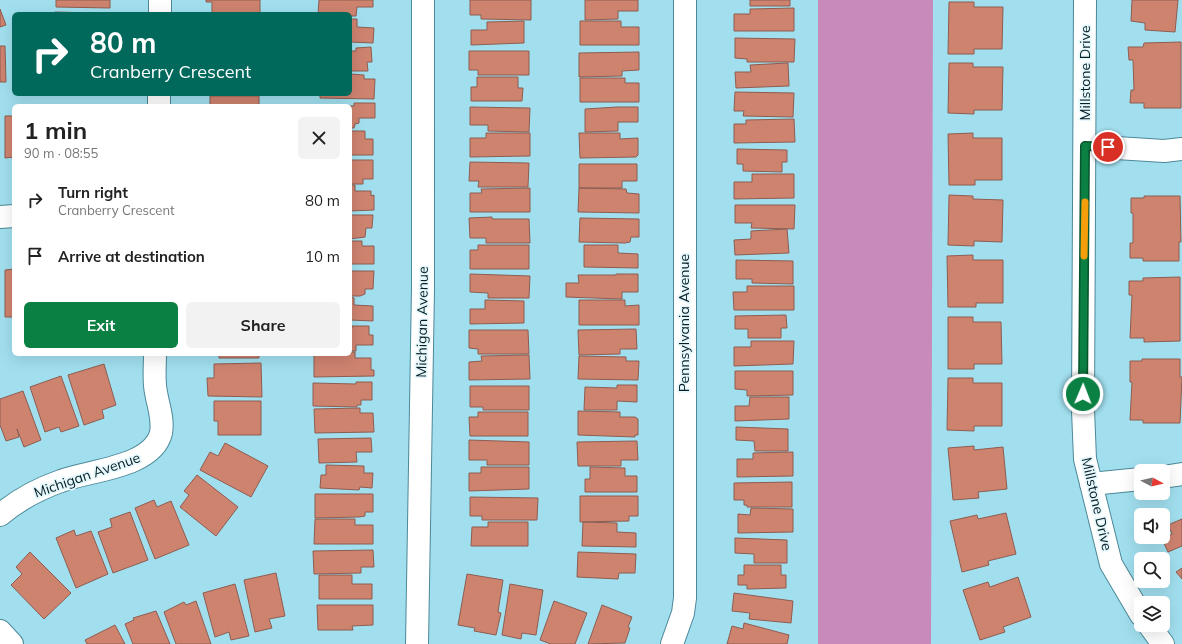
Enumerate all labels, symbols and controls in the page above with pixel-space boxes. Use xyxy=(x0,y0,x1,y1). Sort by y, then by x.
text: 80 m xyxy=(90,25,156,60)
street label: Millstone Drive xyxy=(1076,26,1094,121)
icon: right xyxy=(24,28,76,80)
text: Cranberry Crescent xyxy=(90,60,251,83)
text: 1 min xyxy=(24,115,87,145)
button: close xyxy=(298,117,340,159)
pin xyxy=(1091,130,1125,164)
icon: arrive xyxy=(1097,136,1119,158)
text: 90 m · 08:55 xyxy=(24,145,98,161)
text: Turn right xyxy=(58,183,128,202)
icon: right xyxy=(24,189,46,211)
text: 80 m xyxy=(305,191,340,210)
text: Cranberry Crescent xyxy=(58,202,175,218)
icon: arrive xyxy=(24,245,46,267)
text: Arrive at destination xyxy=(58,247,205,266)
text: 10 m xyxy=(305,247,340,266)
street label: Pennsylvania Avenue xyxy=(675,254,693,392)
street label: Michigan Avenue xyxy=(412,266,432,378)
button: Exit xyxy=(24,302,178,348)
button: Share xyxy=(186,302,340,348)
position arrow xyxy=(1062,373,1104,415)
street label: Michigan Avenue xyxy=(31,448,143,502)
street label: Millstone Drive xyxy=(1078,456,1116,552)
north arrow xyxy=(1134,464,1170,500)
map controls xyxy=(1134,464,1170,632)
button: sound xyxy=(1134,508,1170,544)
button: search xyxy=(1134,552,1170,588)
button: layers xyxy=(1134,596,1170,632)

